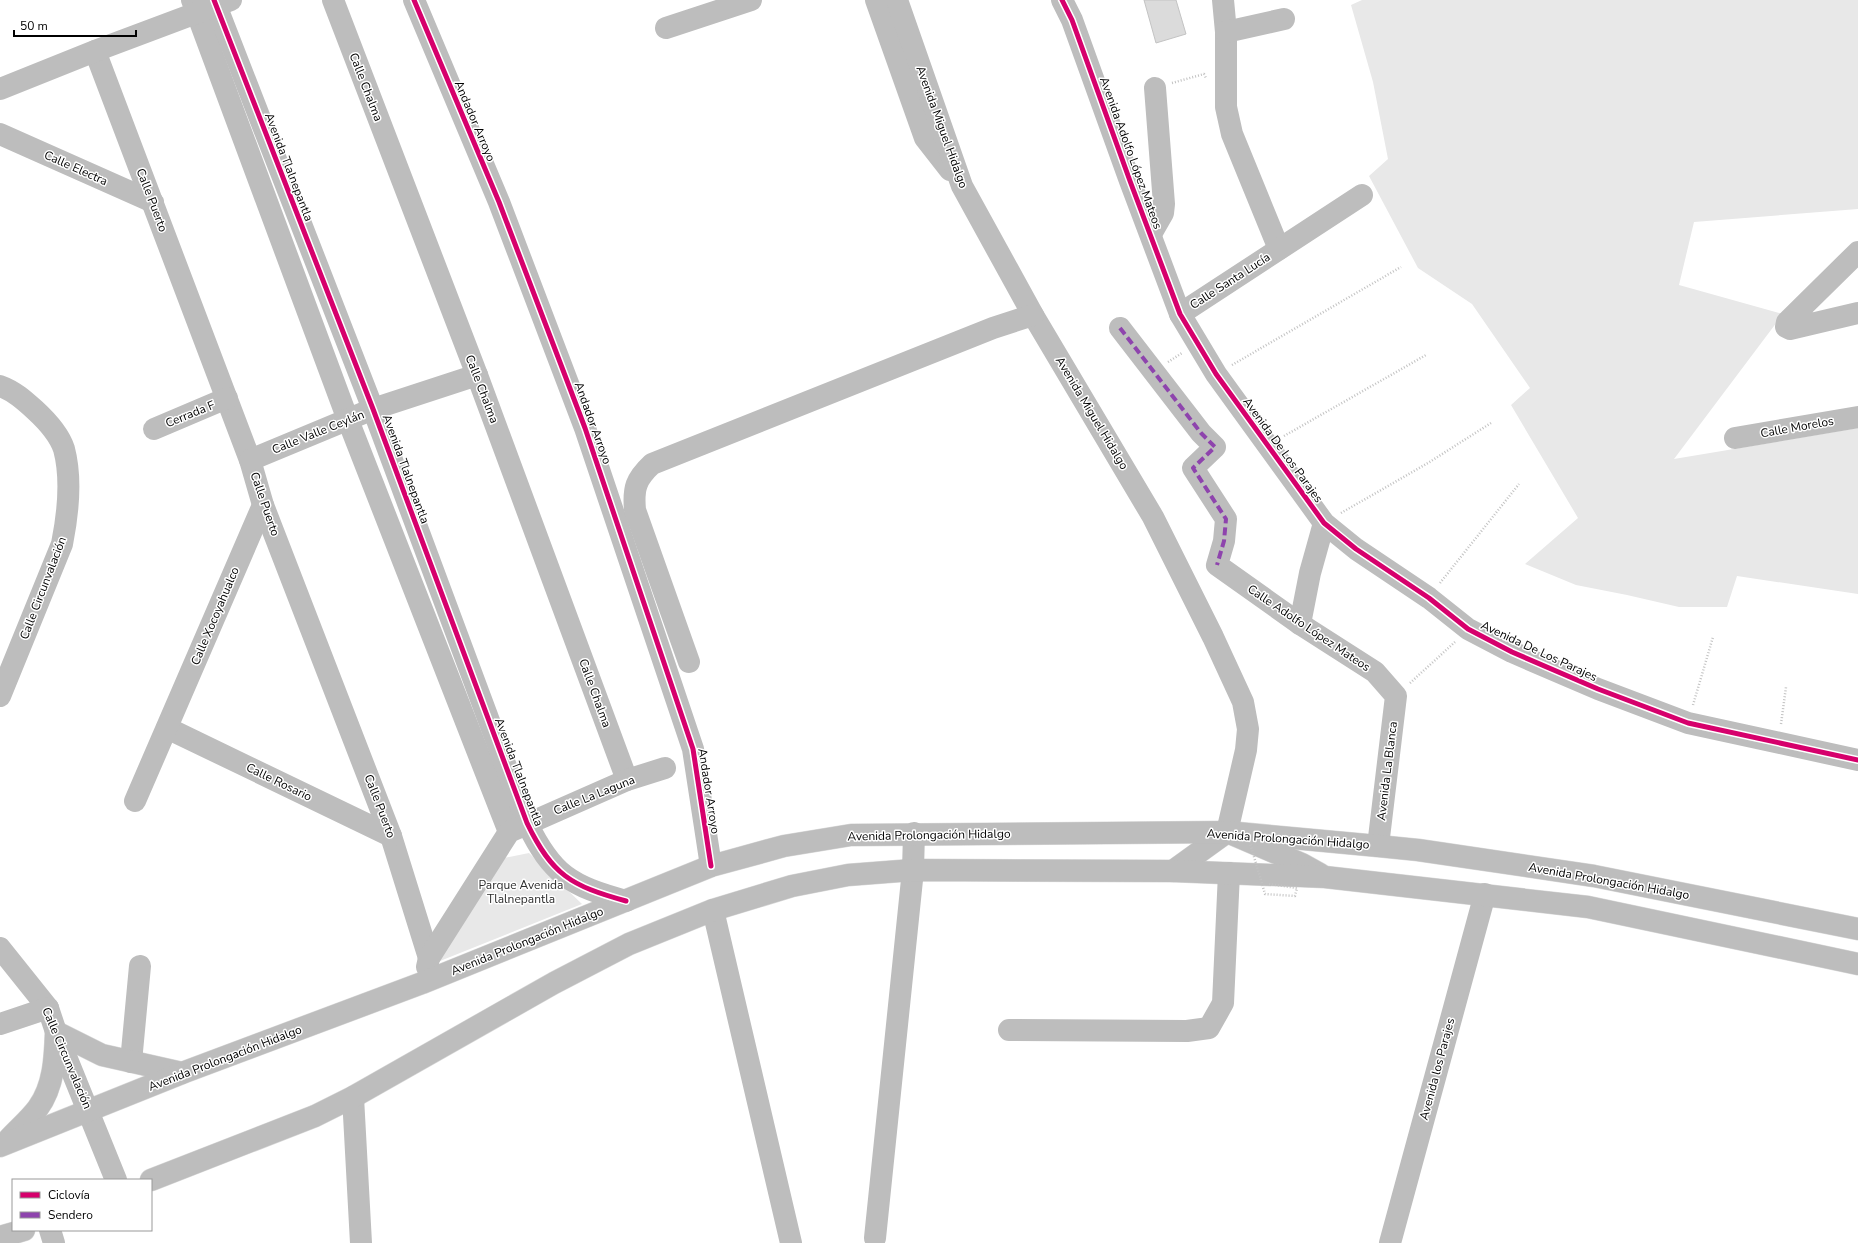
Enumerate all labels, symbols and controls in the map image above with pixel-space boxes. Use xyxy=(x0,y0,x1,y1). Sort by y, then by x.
scale bar xyxy=(14,12,136,38)
text: 50 m xyxy=(20,18,48,34)
street label: Calle Chalma xyxy=(346,50,386,124)
street label: Avenida Miguel Hidalgo xyxy=(912,64,972,191)
street label: Avenida Adolfo López Mateos xyxy=(1096,75,1166,232)
street label: Andador Arroyo xyxy=(451,78,499,164)
street label: Avenida Tlalnepantla xyxy=(261,110,317,224)
street label: Calle Electra xyxy=(42,147,110,189)
street label: Calle Puerto xyxy=(133,166,172,234)
street label: Calle Santa Lucía xyxy=(1187,249,1273,313)
street label: Calle Chalma xyxy=(462,352,502,426)
street label: Avenida Miguel Hidalgo xyxy=(1052,353,1132,473)
street label: Andador Arroyo xyxy=(571,380,615,467)
street label: Avenida De Los Parajes xyxy=(1239,394,1327,506)
street label: Cerrada F xyxy=(163,397,217,431)
street label: Calle Valle Ceylán xyxy=(270,406,366,458)
street label: Avenida Tlalnepantla xyxy=(379,412,433,526)
street label: Calle Morelos xyxy=(1759,413,1835,441)
street label: Calle Puerto xyxy=(247,470,284,538)
street label: Calle Circunvalación xyxy=(16,534,70,642)
street label: Calle Xocoyahualco xyxy=(187,564,243,667)
street label: Calle Adolfo López Mateos xyxy=(1244,581,1374,675)
street label: Avenida De Los Parajes xyxy=(1478,617,1600,685)
street label: Calle Chalma xyxy=(575,656,615,730)
street label: Avenida Tlalnepantla xyxy=(491,715,547,829)
street label: Avenida La Blanca xyxy=(1373,721,1401,821)
street label: Andador Arroyo xyxy=(694,747,724,835)
street label: Calle Rosario xyxy=(243,759,315,805)
street label: Calle La Laguna xyxy=(551,771,637,819)
street label: Calle Puerto xyxy=(361,772,400,840)
street label: Avenida Prolongación Hidalgo xyxy=(1206,825,1370,853)
street label: Avenida Prolongación Hidalgo xyxy=(847,826,1011,844)
street label: Avenida Prolongación Hidalgo xyxy=(1527,859,1691,903)
park label: Parque Avenida Tlalnepantla xyxy=(479,877,563,907)
street label: Avenida Prolongación Hidalgo xyxy=(448,903,606,979)
street label: Calle Circunvalación xyxy=(38,1005,96,1111)
street label: Avenida los Parajes xyxy=(1416,1016,1458,1122)
street label: Avenida Prolongación Hidalgo xyxy=(146,1021,304,1095)
legend xyxy=(12,1179,152,1231)
text: Ciclovía xyxy=(48,1187,90,1203)
text: Sendero xyxy=(48,1207,93,1223)

